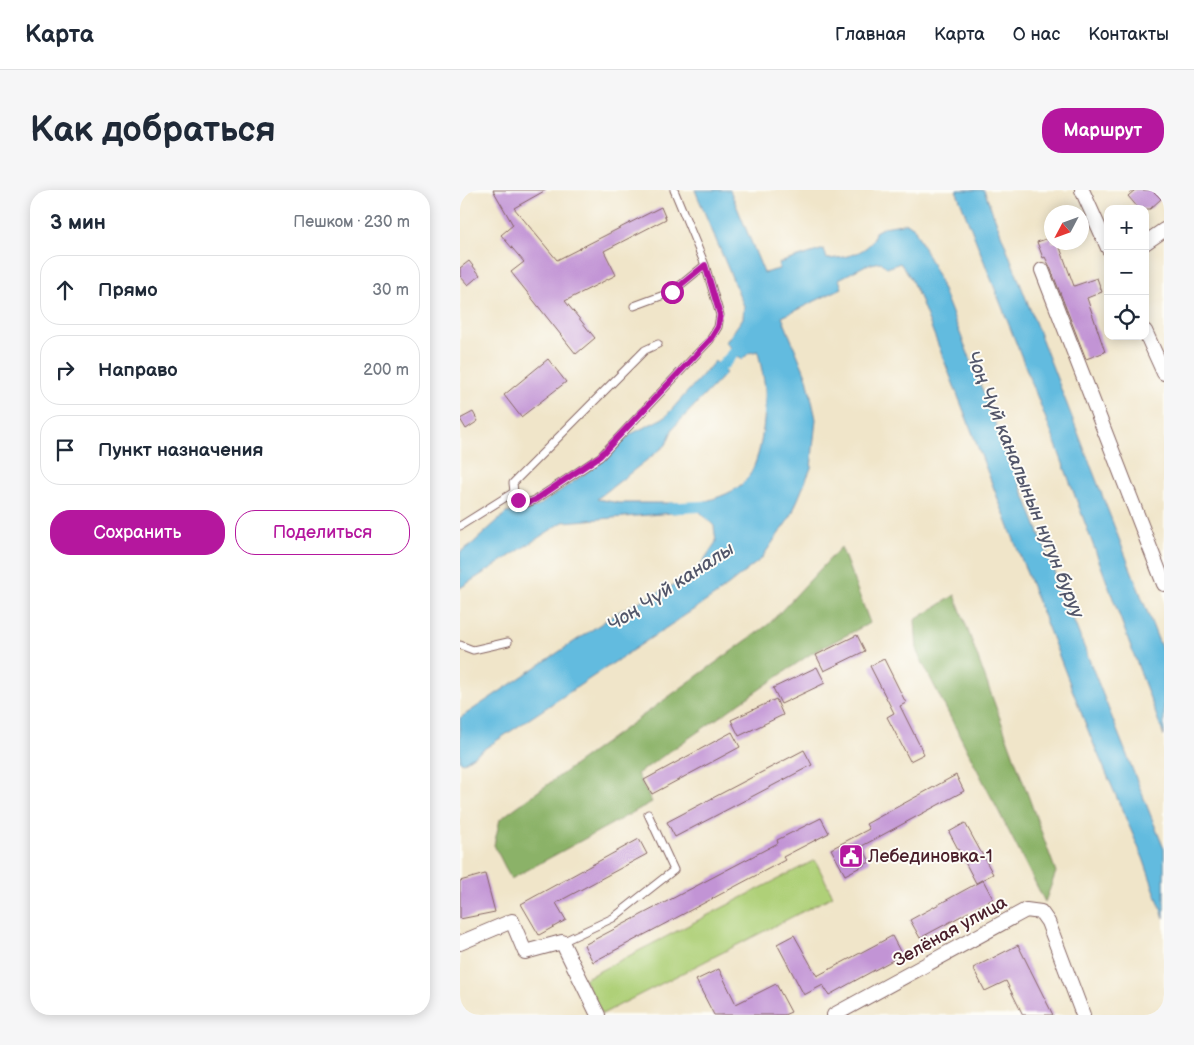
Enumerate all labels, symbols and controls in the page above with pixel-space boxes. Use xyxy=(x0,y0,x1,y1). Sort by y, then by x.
text: Карта xyxy=(25,20,94,49)
text: Главная xyxy=(835,24,906,45)
text: Карта xyxy=(934,24,985,45)
text: О нас xyxy=(1013,24,1060,45)
text: Контакты xyxy=(1088,24,1169,45)
button: Маршрут xyxy=(1042,108,1164,153)
text: Как добраться xyxy=(30,109,276,152)
north arrow xyxy=(1044,205,1089,250)
map controls xyxy=(1104,205,1149,340)
button: + xyxy=(1104,205,1149,250)
text: 3 мин xyxy=(50,210,106,235)
text: Пешком · 230 m xyxy=(293,213,410,232)
button: − xyxy=(1104,250,1149,295)
icon: ahead xyxy=(51,276,79,304)
text: Прямо xyxy=(98,279,158,302)
text: 30 m xyxy=(372,281,409,300)
route start xyxy=(661,281,684,304)
button: locate xyxy=(1104,295,1149,340)
water label: Чоң Чүй каналынын нугун буруу xyxy=(960,348,1089,622)
icon: right xyxy=(51,356,79,384)
text: Направо xyxy=(98,359,178,382)
text: 200 m xyxy=(363,361,409,380)
icon: arrive xyxy=(51,436,79,464)
text: Пункт назначения xyxy=(98,439,263,462)
route end xyxy=(507,489,530,512)
button: Сохранить xyxy=(50,510,225,555)
button: Поделиться xyxy=(235,510,410,555)
water label: Чоң Чүй каналы xyxy=(603,538,739,637)
public building icon: Лебединовка-1 xyxy=(838,843,864,869)
place label: Лебединовка-1 xyxy=(867,846,993,867)
street label: Зелёная улица xyxy=(890,891,1011,971)

